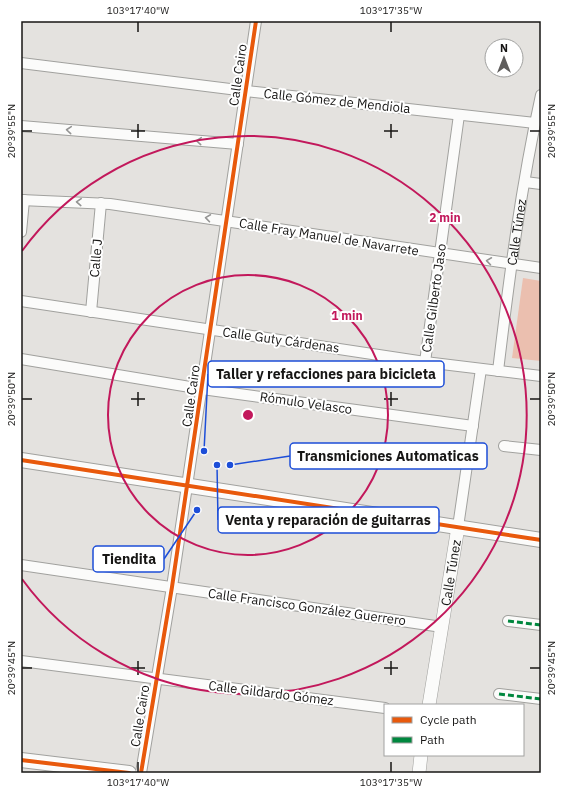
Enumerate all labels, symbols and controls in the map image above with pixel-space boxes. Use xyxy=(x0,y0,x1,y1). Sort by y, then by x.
text: 103°17'40"W xyxy=(107,4,169,17)
text: 103°17'35"W xyxy=(360,4,422,17)
north arrow xyxy=(484,38,524,78)
text: N xyxy=(500,41,508,55)
street label: Calle Cairo xyxy=(225,43,251,107)
street label: Calle Gómez de Mendiola xyxy=(263,85,411,117)
text: 20°39'55"N xyxy=(5,104,18,158)
text: 20°39'55"N xyxy=(545,104,558,158)
one-way arrow xyxy=(66,126,72,135)
one-way arrow xyxy=(196,136,202,145)
one-way arrow xyxy=(76,198,82,207)
street label: Calle Túnez xyxy=(503,198,530,267)
text: 2 min xyxy=(429,210,461,225)
one-way arrow xyxy=(205,214,211,223)
street label: Calle Fray Manuel de Navarrete xyxy=(238,214,420,260)
street label: Calle J xyxy=(86,238,106,278)
street label: Calle Gilberto Jaso xyxy=(418,243,450,353)
one-way arrow xyxy=(485,257,492,266)
text: 1 min xyxy=(331,308,363,323)
street label: Calle Guty Cárdenas xyxy=(221,323,341,357)
callout: Taller y refacciones para bicicleta xyxy=(208,361,444,387)
street label: Calle Cairo xyxy=(178,364,204,428)
text: Taller y refacciones para bicicleta xyxy=(216,365,436,383)
text: 20°39'50"N xyxy=(5,372,18,426)
text: 20°39'50"N xyxy=(545,372,558,426)
street label: Rómulo Velasco xyxy=(259,388,353,418)
centre of rings xyxy=(241,408,255,422)
callout: Transmiciones Automaticas xyxy=(290,443,487,469)
text: Transmiciones Automaticas xyxy=(297,447,479,465)
callout: Venta y reparación de guitarras xyxy=(218,507,439,533)
text: Venta y reparación de guitarras xyxy=(225,511,431,529)
street label: Calle Túnez xyxy=(437,538,464,607)
callout: Tiendita xyxy=(93,546,164,572)
text: Tiendita xyxy=(102,550,156,568)
street label: Calle Francisco González Guerrero xyxy=(207,585,407,629)
text: 20°39'45"N xyxy=(5,641,18,695)
text: 20°39'45"N xyxy=(545,641,558,695)
street label: Calle Gildardo Gómez xyxy=(207,677,335,709)
street label: Calle Cairo xyxy=(127,684,153,748)
legend xyxy=(384,704,524,756)
text: Cycle path xyxy=(420,712,477,727)
text: Path xyxy=(420,732,445,747)
text: 103°17'40"W xyxy=(107,776,169,789)
text: 103°17'35"W xyxy=(360,776,422,789)

